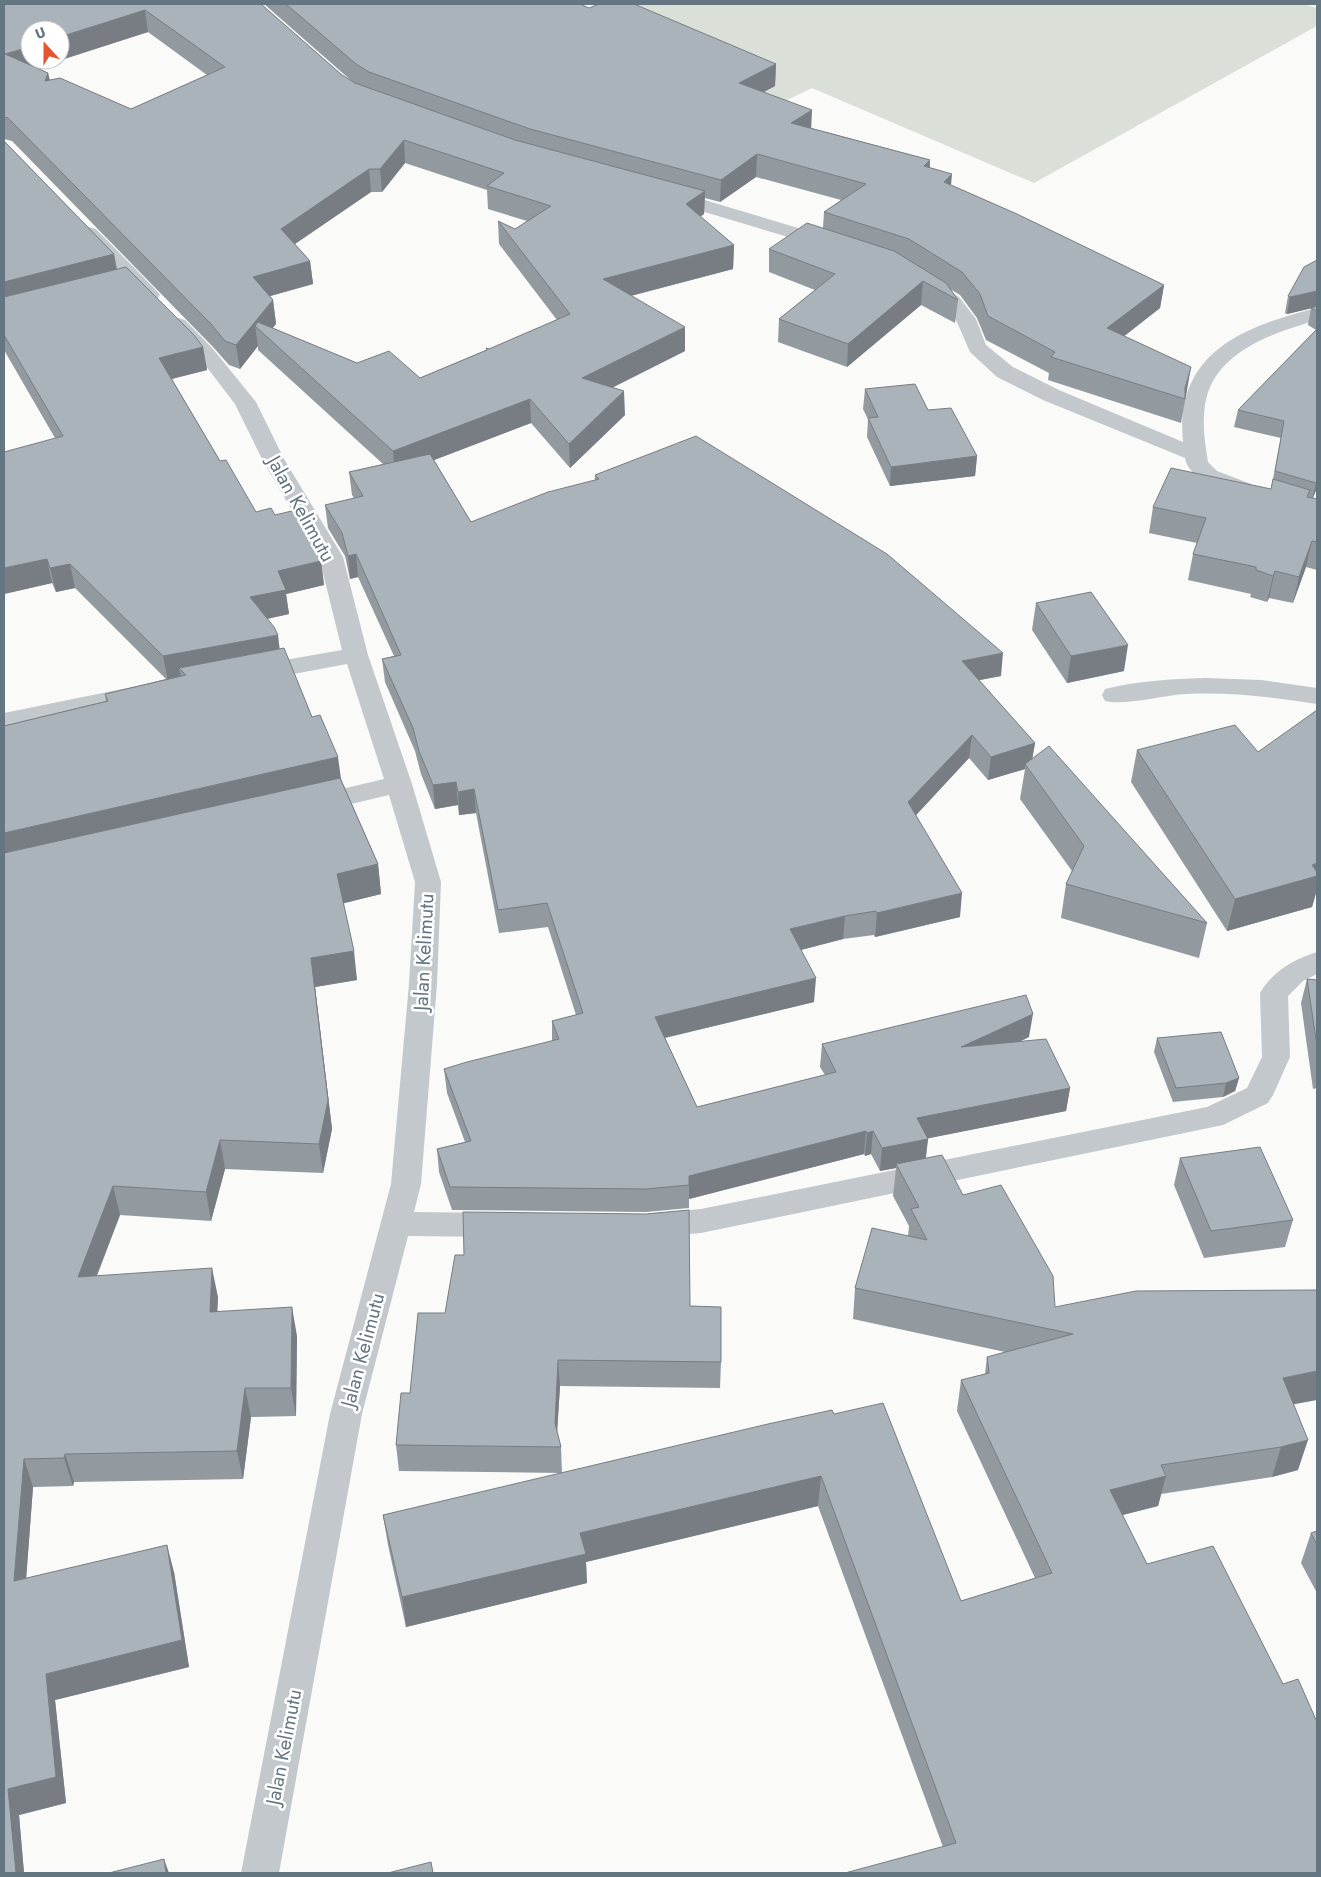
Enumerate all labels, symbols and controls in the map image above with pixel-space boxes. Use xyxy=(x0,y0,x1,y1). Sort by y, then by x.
north arrow xyxy=(20,20,70,70)
text: U xyxy=(32,22,49,44)
street label: Jalan Kelimutu xyxy=(258,448,342,567)
street label: Jalan Kelimutu xyxy=(406,893,442,1014)
street label: Jalan Kelimutu xyxy=(333,1290,392,1413)
street label: Jalan Kelimutu xyxy=(258,1687,309,1810)

